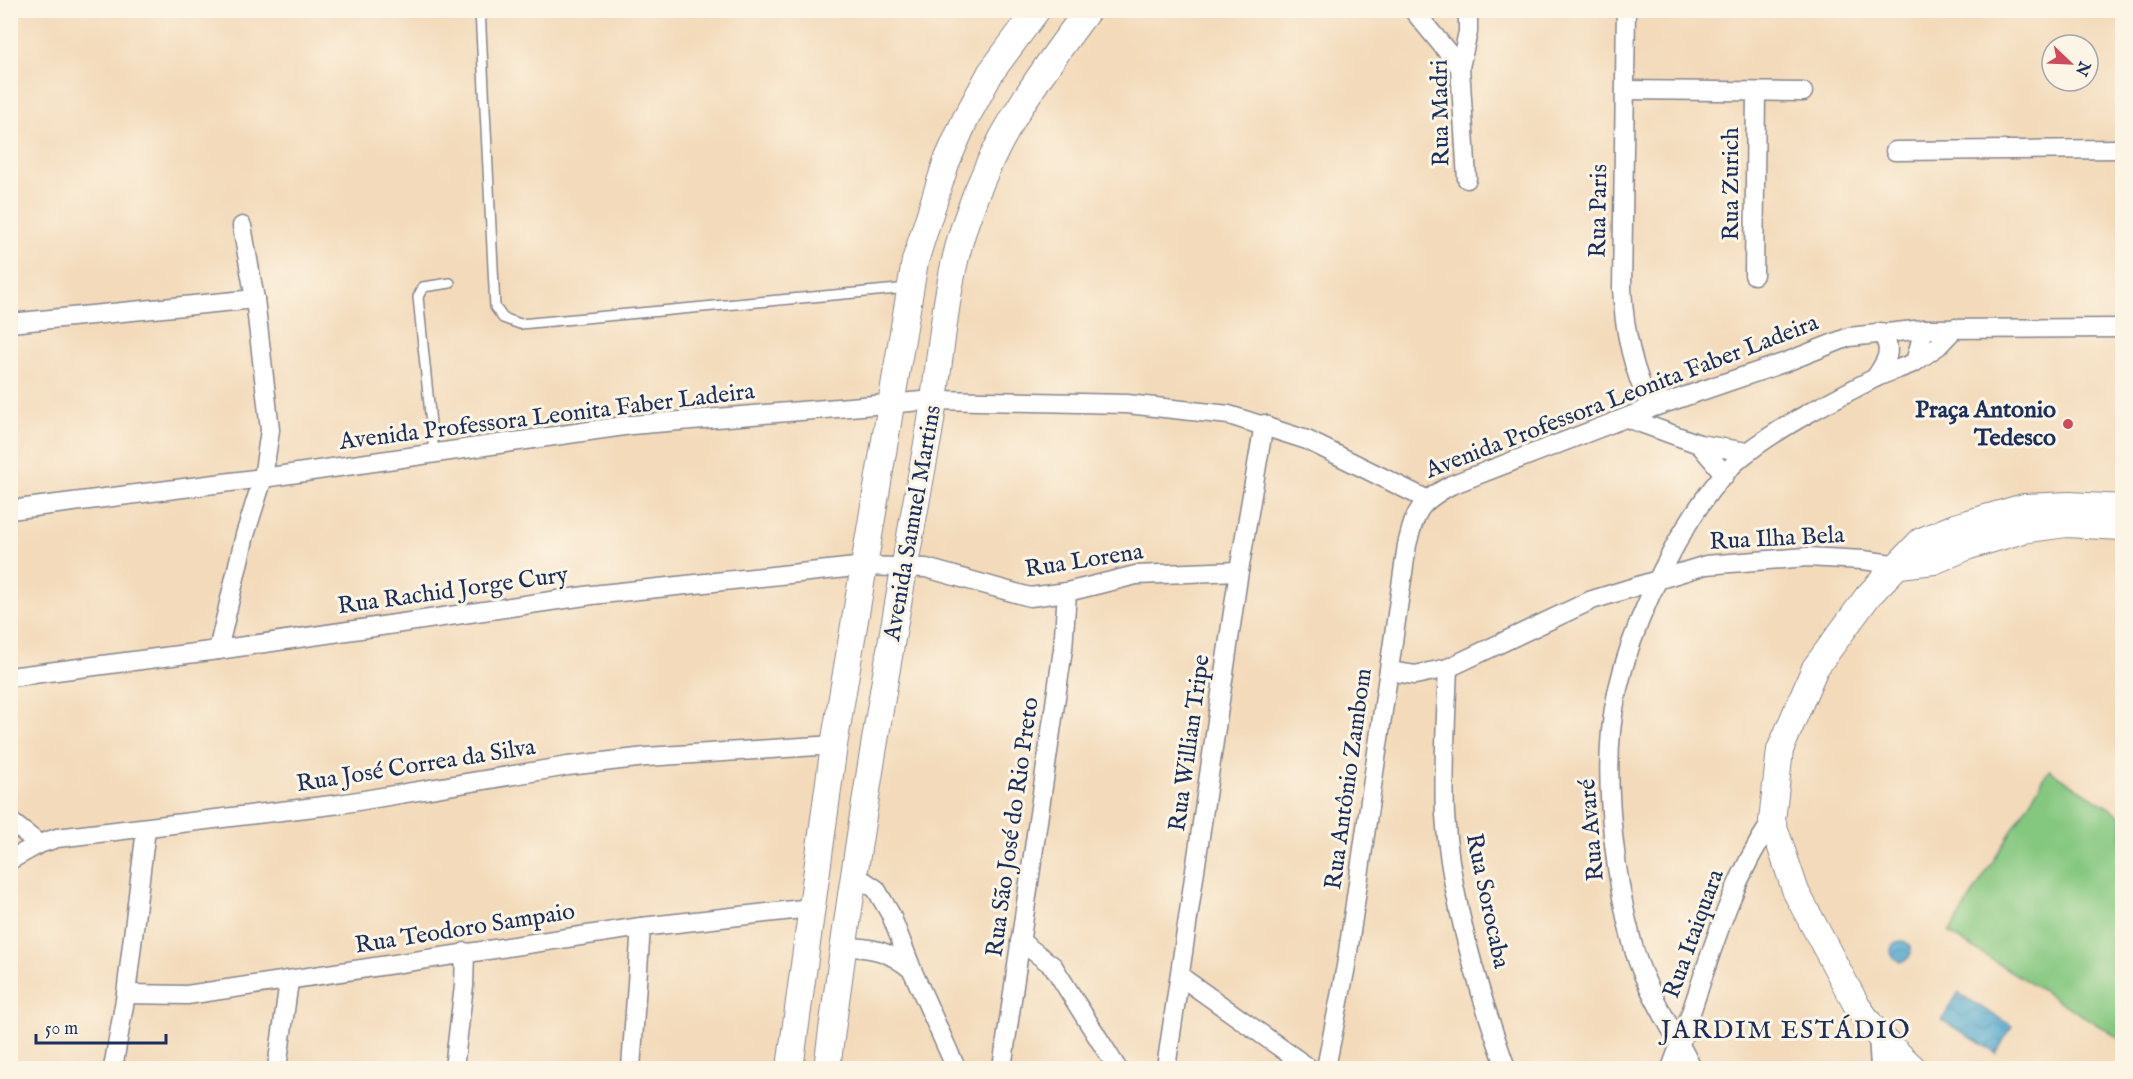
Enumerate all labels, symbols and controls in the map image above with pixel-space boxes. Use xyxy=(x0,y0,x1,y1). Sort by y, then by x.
north arrow xyxy=(2040,33,2100,93)
text: N xyxy=(2070,57,2094,79)
street label: Rua Madri xyxy=(1425,59,1457,167)
street label: Rua Zurich xyxy=(1716,127,1747,241)
street label: Rua Paris xyxy=(1583,164,1615,258)
street label: Avenida Professora Leonita Faber Ladeira xyxy=(1420,307,1823,487)
street label: Avenida Professora Leonita Faber Ladeira xyxy=(337,376,757,458)
place label: Praça Antonio Tedesco xyxy=(1915,395,2056,454)
street label: Avenida Samuel Martins xyxy=(877,403,949,644)
marker: Praça Antonio Tedesco xyxy=(2061,417,2075,431)
street label: Rua Ilha Bela xyxy=(1709,520,1846,558)
street label: Rua Lorena xyxy=(1023,536,1146,586)
street label: Rua Rachid Jorge Cury xyxy=(336,559,570,623)
street label: Rua Willian Tripe xyxy=(1162,653,1218,833)
street label: Rua Antônio Zambom xyxy=(1318,666,1380,892)
street label: Rua São José do Rio Preto xyxy=(979,695,1047,959)
street label: Rua José Correa da Silva xyxy=(294,732,538,800)
street label: Rua Avaré xyxy=(1572,778,1612,882)
street label: Rua Sorocaba xyxy=(1458,831,1517,972)
street label: Rua Itaiquara xyxy=(1656,865,1732,1003)
street label: Rua Teodoro Sampaio xyxy=(353,896,577,962)
scale bar xyxy=(36,1007,166,1045)
district label: JARDIM ESTÁDIO xyxy=(1658,1014,1911,1047)
text: 50 m xyxy=(45,1018,78,1041)

